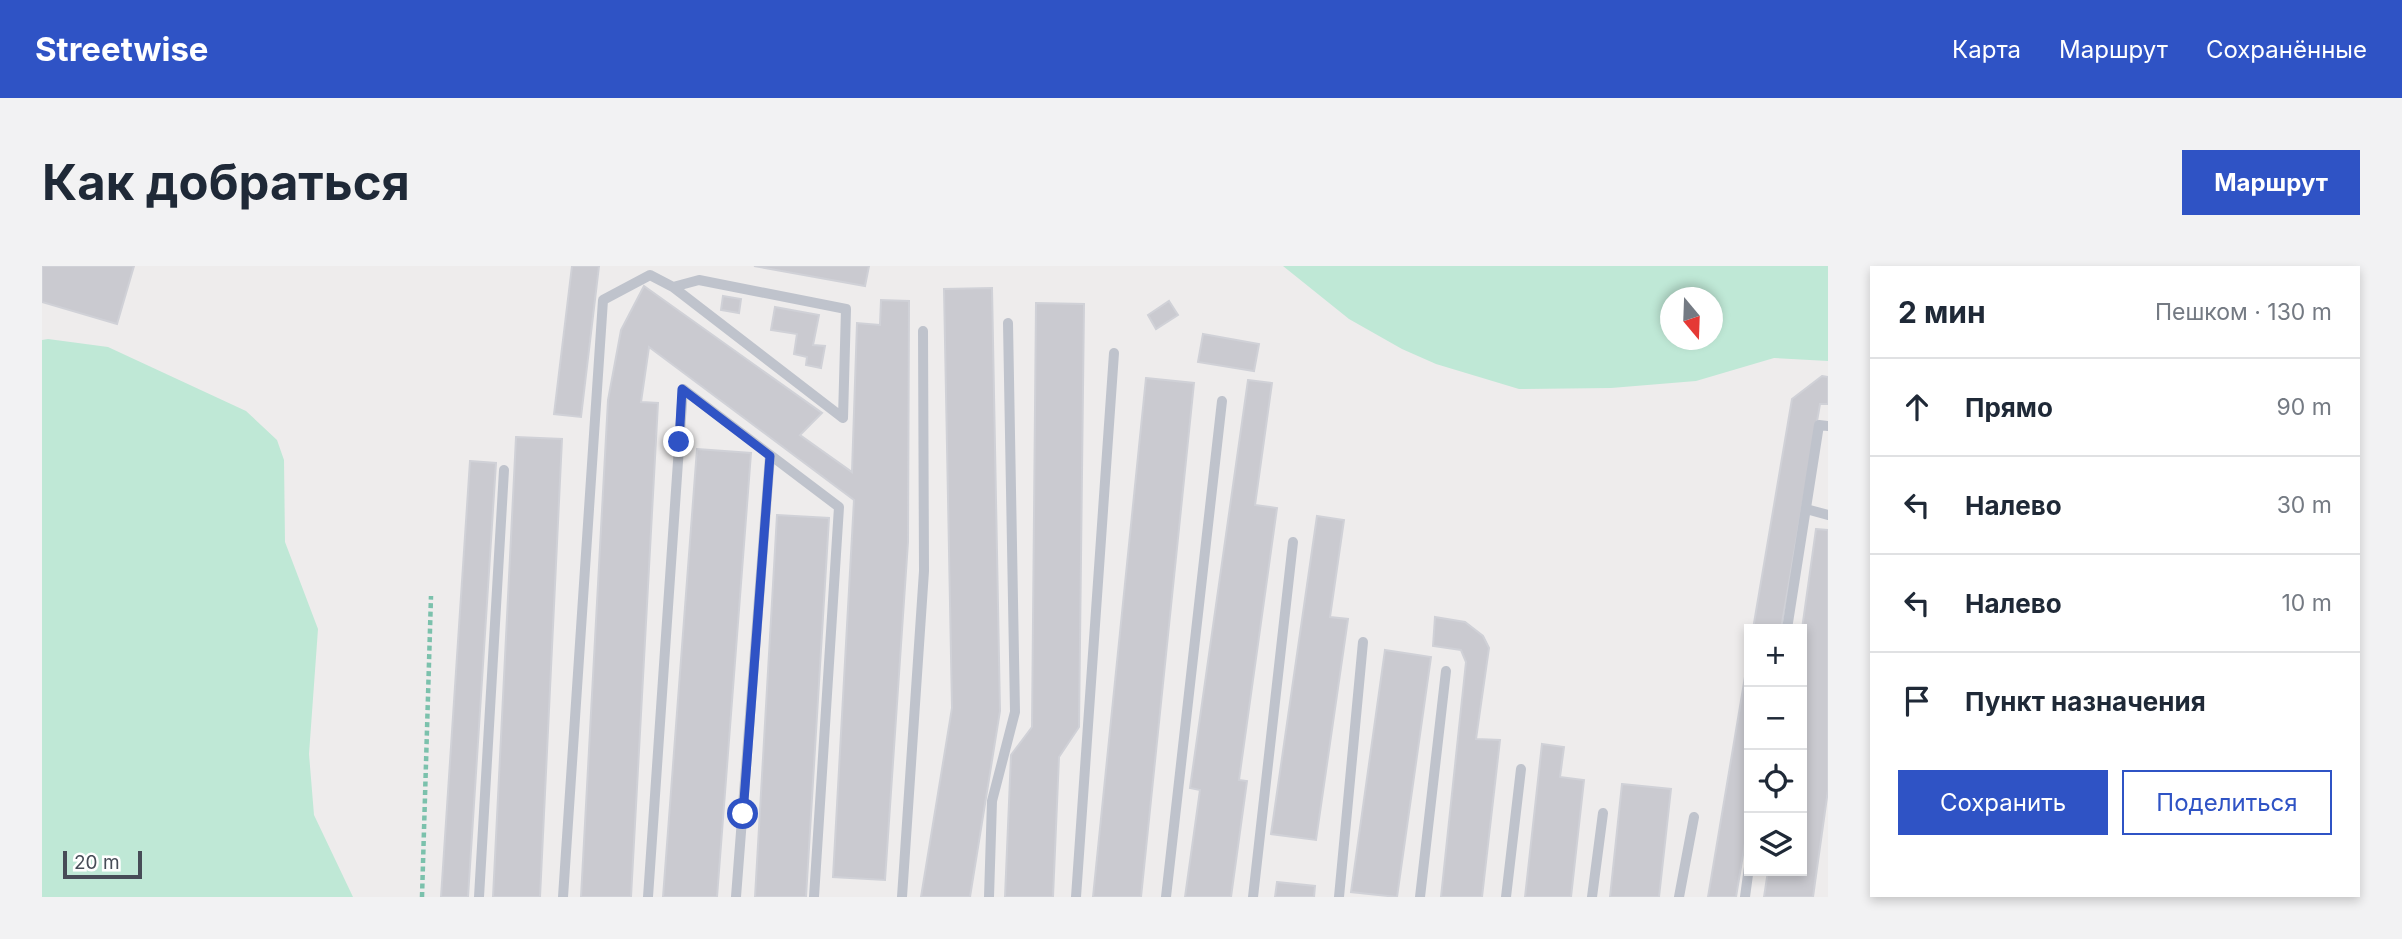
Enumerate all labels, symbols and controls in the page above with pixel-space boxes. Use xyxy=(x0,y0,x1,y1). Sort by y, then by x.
text: Streetwise xyxy=(35,29,209,69)
text: Карта xyxy=(1952,35,2021,64)
text: Маршрут xyxy=(2059,35,2168,64)
text: Сохранённые xyxy=(2206,35,2367,64)
button: Маршрут xyxy=(2182,150,2360,215)
text: Как добраться xyxy=(42,153,410,212)
north arrow xyxy=(1660,287,1723,350)
text: 2 мин xyxy=(1898,294,1986,330)
text: Пешком · 130 m xyxy=(2155,298,2332,326)
icon: ahead xyxy=(1898,388,1936,426)
text: Прямо xyxy=(1965,392,2053,423)
text: 90 m xyxy=(2277,393,2332,421)
route end xyxy=(663,426,694,457)
icon: left xyxy=(1898,486,1936,524)
text: Налево xyxy=(1965,490,2062,521)
text: 30 m xyxy=(2277,491,2332,519)
icon: left xyxy=(1898,584,1936,622)
text: Налево xyxy=(1965,588,2062,619)
text: 10 m xyxy=(2282,589,2332,617)
map controls xyxy=(1744,624,1807,876)
button: + xyxy=(1744,624,1807,687)
icon: arrive xyxy=(1898,682,1936,720)
text: Пункт назначения xyxy=(1965,686,2206,717)
button: − xyxy=(1744,687,1807,750)
button: locate xyxy=(1744,750,1807,813)
button: Сохранить xyxy=(1898,770,2108,835)
button: Поделиться xyxy=(2122,770,2332,835)
route start xyxy=(727,798,758,829)
button: layers xyxy=(1744,813,1807,876)
scale bar xyxy=(63,848,142,880)
text: 20 m xyxy=(74,851,120,874)

